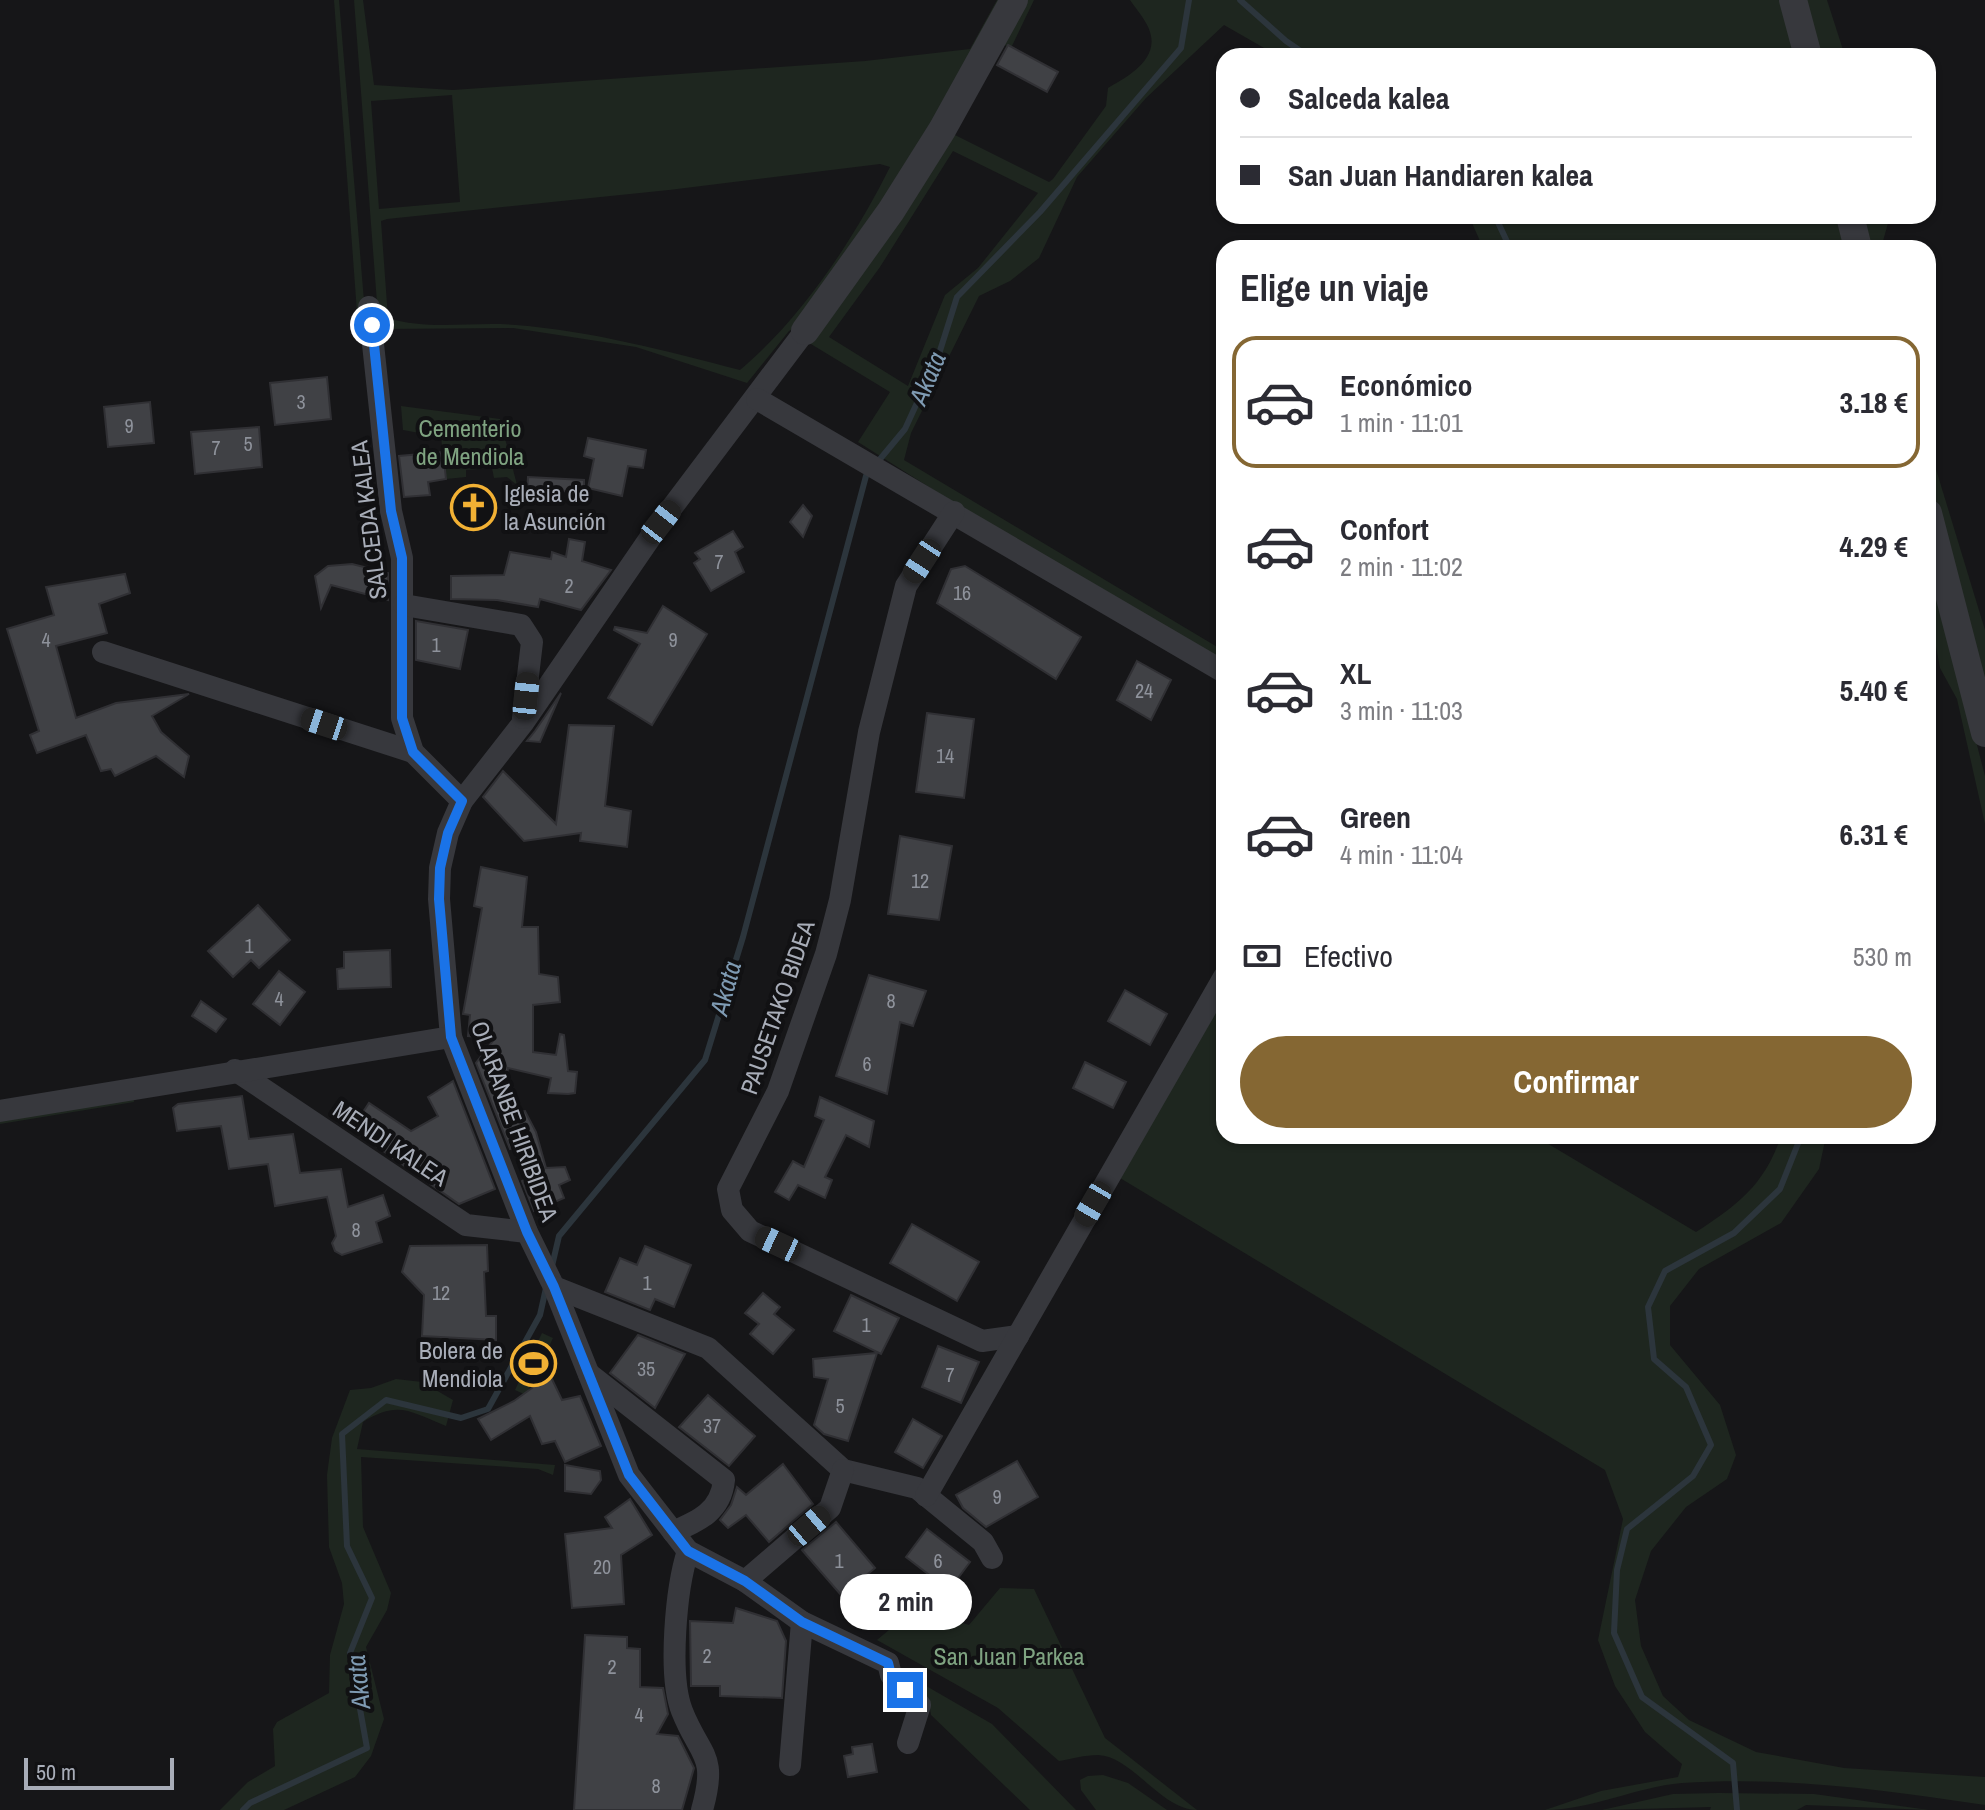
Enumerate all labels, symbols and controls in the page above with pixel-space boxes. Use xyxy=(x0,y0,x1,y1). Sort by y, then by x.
text: Salceda kalea xyxy=(1288,78,1449,118)
text: San Juan Handiaren kalea xyxy=(1288,155,1593,195)
text: Elige un viaje xyxy=(1240,264,1429,312)
route start xyxy=(354,307,390,343)
water label: Akata xyxy=(900,346,954,411)
text: Económico xyxy=(1340,365,1473,405)
icon: car xyxy=(1244,366,1316,438)
text: 3.18 € xyxy=(1840,382,1908,422)
house number: 3 xyxy=(296,388,306,415)
text: 1 min · 11:01 xyxy=(1340,405,1463,440)
house number: 9 xyxy=(124,412,134,439)
park label: Cementerio de Mendiola xyxy=(416,412,524,472)
house number: 5 xyxy=(243,430,253,457)
house number: 7 xyxy=(211,434,221,461)
street label: SALCEDA KALEA xyxy=(342,438,394,601)
place label: Iglesia de la Asunción xyxy=(504,477,606,537)
church icon: Iglesia de la Asunción xyxy=(449,483,497,531)
car xyxy=(637,496,685,548)
text: Confort xyxy=(1340,509,1429,549)
icon: car xyxy=(1244,510,1316,582)
text: 4.29 € xyxy=(1840,526,1908,566)
car xyxy=(899,534,945,588)
house number: 7 xyxy=(714,548,724,575)
text: 2 min · 11:02 xyxy=(1340,549,1463,584)
house number: 2 xyxy=(564,572,574,599)
house number: 16 xyxy=(953,579,971,606)
house number: 4 xyxy=(41,626,51,653)
house number: 9 xyxy=(668,626,678,653)
house number: 1 xyxy=(431,631,441,658)
text: XL xyxy=(1340,653,1371,693)
icon: car xyxy=(1244,654,1316,726)
text: 5.40 € xyxy=(1840,670,1908,710)
car xyxy=(512,671,540,721)
house number: 24 xyxy=(1135,677,1153,704)
text: 3 min · 11:03 xyxy=(1340,693,1463,728)
car xyxy=(297,705,351,743)
house number: 14 xyxy=(936,742,954,769)
text: Green xyxy=(1340,797,1411,837)
icon: car xyxy=(1244,798,1316,870)
text: 6.31 € xyxy=(1840,814,1908,854)
text: 4 min · 11:04 xyxy=(1340,837,1463,872)
house number: 12 xyxy=(911,867,929,894)
street label: PAUSETAKO BIDEA xyxy=(732,915,822,1098)
house number: 1 xyxy=(244,932,254,959)
icon: cash xyxy=(1240,934,1284,978)
text: Efectivo xyxy=(1304,936,1393,976)
text: 530 m xyxy=(1853,939,1912,974)
water label: Akata xyxy=(701,957,749,1020)
house number: 4 xyxy=(274,985,284,1012)
house number: 8 xyxy=(886,987,896,1014)
street label: OLARANBE HIRIBIDEA xyxy=(464,1016,566,1226)
button: Confirmar xyxy=(1240,1036,1912,1128)
house number: 6 xyxy=(862,1050,872,1077)
street label: MENDI KALEA xyxy=(327,1093,456,1194)
car xyxy=(1071,1177,1115,1231)
house number: 8 xyxy=(351,1216,361,1243)
car xyxy=(751,1223,805,1265)
house number: 1 xyxy=(642,1269,652,1296)
house number: 12 xyxy=(432,1279,450,1306)
house number: 1 xyxy=(861,1311,871,1338)
place label: Bolera de Mendiola xyxy=(419,1334,503,1394)
sports icon: Bolera de Mendiola xyxy=(510,1340,558,1388)
house number: 35 xyxy=(637,1355,655,1382)
house number: 7 xyxy=(945,1361,955,1388)
house number: 5 xyxy=(835,1392,845,1419)
house number: 37 xyxy=(703,1412,721,1439)
house number: 9 xyxy=(992,1483,1002,1510)
car xyxy=(783,1501,835,1551)
house number: 1 xyxy=(834,1547,844,1574)
house number: 6 xyxy=(933,1547,943,1574)
house number: 20 xyxy=(593,1553,611,1580)
callout: 2 min xyxy=(839,1574,971,1630)
text: 2 min xyxy=(878,1584,934,1619)
park label: San Juan Parkea xyxy=(934,1640,1085,1672)
house number: 2 xyxy=(702,1642,712,1669)
water label: Akata xyxy=(338,1653,378,1712)
house number: 2 xyxy=(607,1653,617,1680)
route end xyxy=(887,1672,923,1708)
house number: 4 xyxy=(634,1701,644,1728)
scale bar xyxy=(24,1754,174,1790)
text: 50 m xyxy=(36,1757,76,1787)
house number: 8 xyxy=(651,1772,661,1799)

